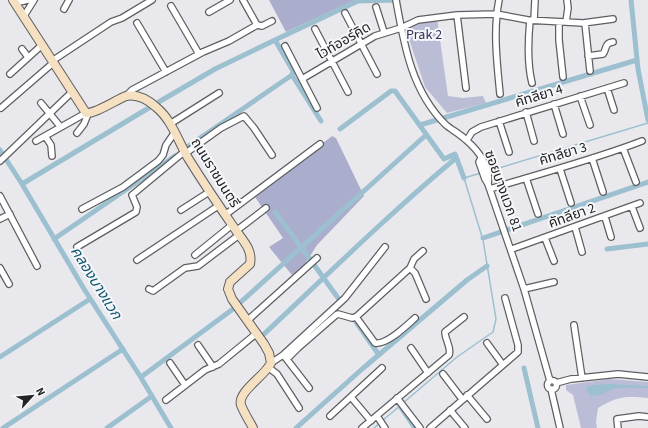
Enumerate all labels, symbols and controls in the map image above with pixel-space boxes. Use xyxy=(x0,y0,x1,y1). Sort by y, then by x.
street label: ไวท์ออร์คิด xyxy=(312,17,375,65)
park label: Prak 2 xyxy=(406,25,442,45)
street label: คัทลียา 4 xyxy=(513,79,565,113)
street label: ถนนราชมนตรี xyxy=(186,134,244,212)
street label: คัทลียา 3 xyxy=(537,137,589,171)
street label: ซอยบางแวก 81 xyxy=(479,147,527,235)
street label: คัทลียา 2 xyxy=(546,198,598,234)
water label: คลองบางแวก xyxy=(65,242,127,324)
north arrow xyxy=(12,376,52,416)
text: N xyxy=(32,385,49,398)

